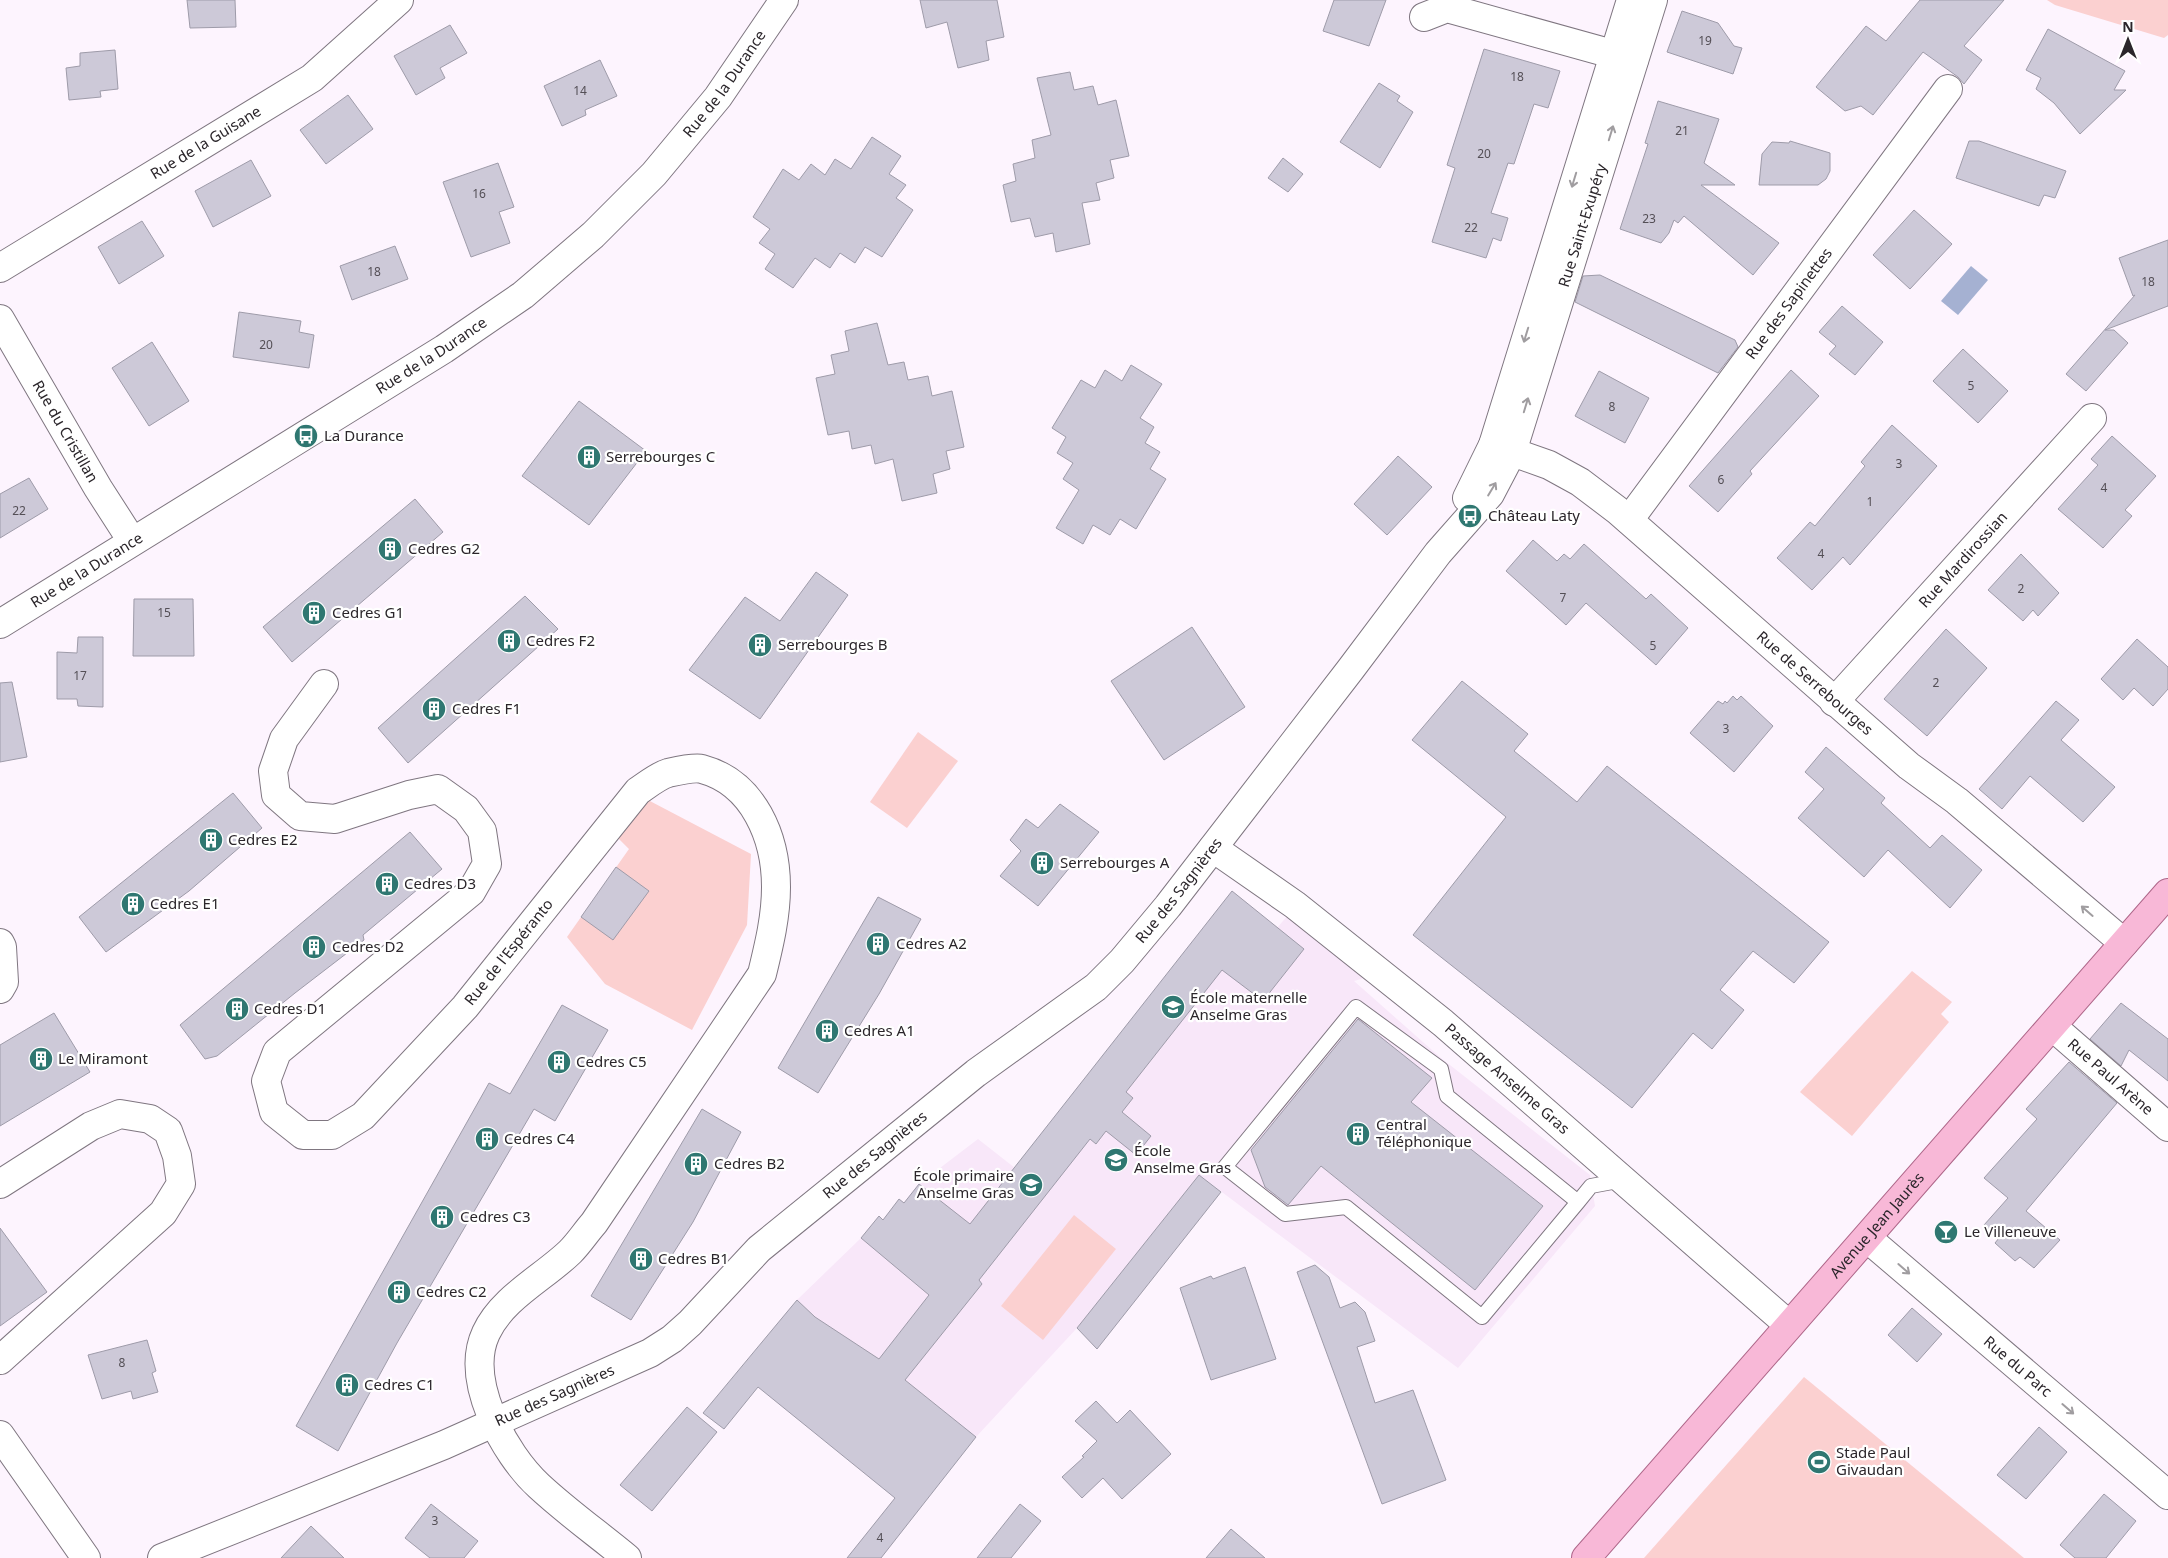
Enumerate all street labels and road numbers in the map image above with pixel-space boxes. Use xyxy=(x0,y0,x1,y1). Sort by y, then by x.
street label: Rue de la Durance xyxy=(678,26,770,141)
street label: Rue de la Guisane xyxy=(146,100,264,183)
street label: Rue Saint-Exupéry xyxy=(1553,161,1610,289)
street label: Rue des Sapinettes xyxy=(1740,243,1836,363)
street label: Rue de la Durance xyxy=(372,312,490,398)
street label: Rue du Cristillan xyxy=(29,376,104,486)
street label: Rue Mardirossian xyxy=(1914,507,2011,611)
street label: Rue de la Durance xyxy=(26,527,146,612)
street label: Rue de Serrebourges xyxy=(1753,626,1878,739)
street label: Rue des Sagnières xyxy=(1130,833,1226,947)
street label: Rue de l'Espéranto xyxy=(459,894,557,1009)
street label: Passage Anselme Gras xyxy=(1441,1018,1574,1138)
street label: Rue Paul Arène xyxy=(2064,1033,2158,1119)
street label: Rue des Sagnières xyxy=(818,1106,931,1203)
street label: Avenue Jean Jaurès xyxy=(1825,1168,1928,1282)
street label: Rue du Parc xyxy=(1980,1331,2057,1401)
street label: Rue des Sagnières xyxy=(491,1359,617,1430)

